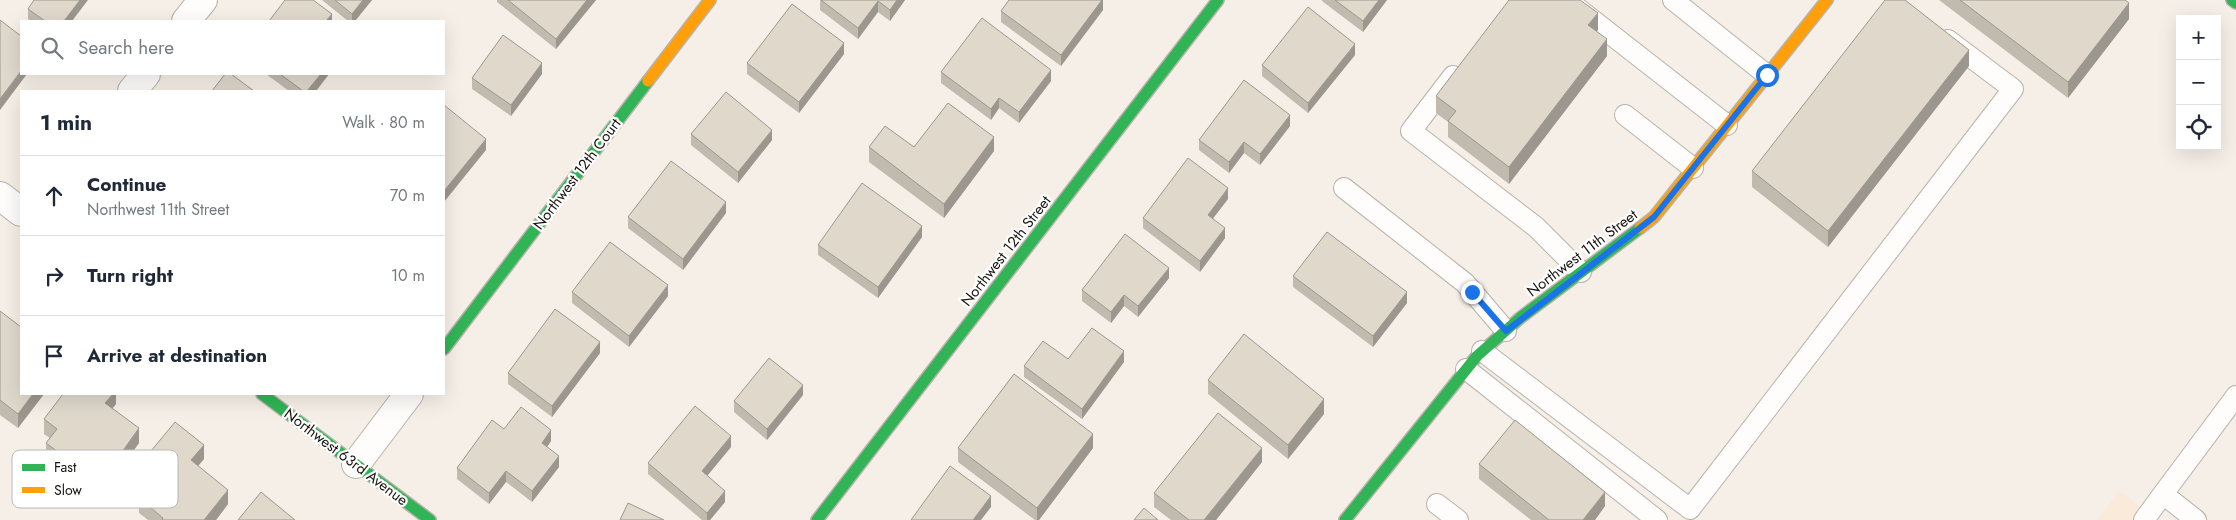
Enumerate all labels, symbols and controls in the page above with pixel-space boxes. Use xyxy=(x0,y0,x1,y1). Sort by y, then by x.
map controls xyxy=(2176,15,2221,150)
button: + xyxy=(2176,15,2221,60)
search box xyxy=(20,20,445,75)
icon: search xyxy=(38,34,66,62)
text: Search here xyxy=(78,34,174,61)
button: − xyxy=(2176,60,2221,105)
route start xyxy=(1756,64,1779,87)
button: locate xyxy=(2176,105,2221,150)
text: 1 min xyxy=(40,108,92,138)
text: Walk · 80 m xyxy=(342,111,425,134)
street label: Northwest 12th Court xyxy=(528,113,627,234)
text: Continue xyxy=(87,171,166,198)
icon: ahead xyxy=(40,182,68,210)
text: 70 m xyxy=(390,184,425,207)
street label: Northwest 12th Street xyxy=(956,191,1057,311)
text: Northwest 11th Street xyxy=(87,198,229,221)
street label: Northwest 11th Street xyxy=(1522,204,1642,302)
icon: right xyxy=(40,262,68,290)
text: Turn right xyxy=(87,262,173,289)
text: 10 m xyxy=(391,264,425,287)
route end xyxy=(1461,281,1484,304)
icon: arrive xyxy=(40,342,68,370)
text: Arrive at destination xyxy=(87,342,267,369)
street label: Northwest 63rd Avenue xyxy=(279,403,413,511)
legend xyxy=(12,450,178,508)
text: Fast xyxy=(54,457,77,477)
text: Slow xyxy=(54,480,82,500)

